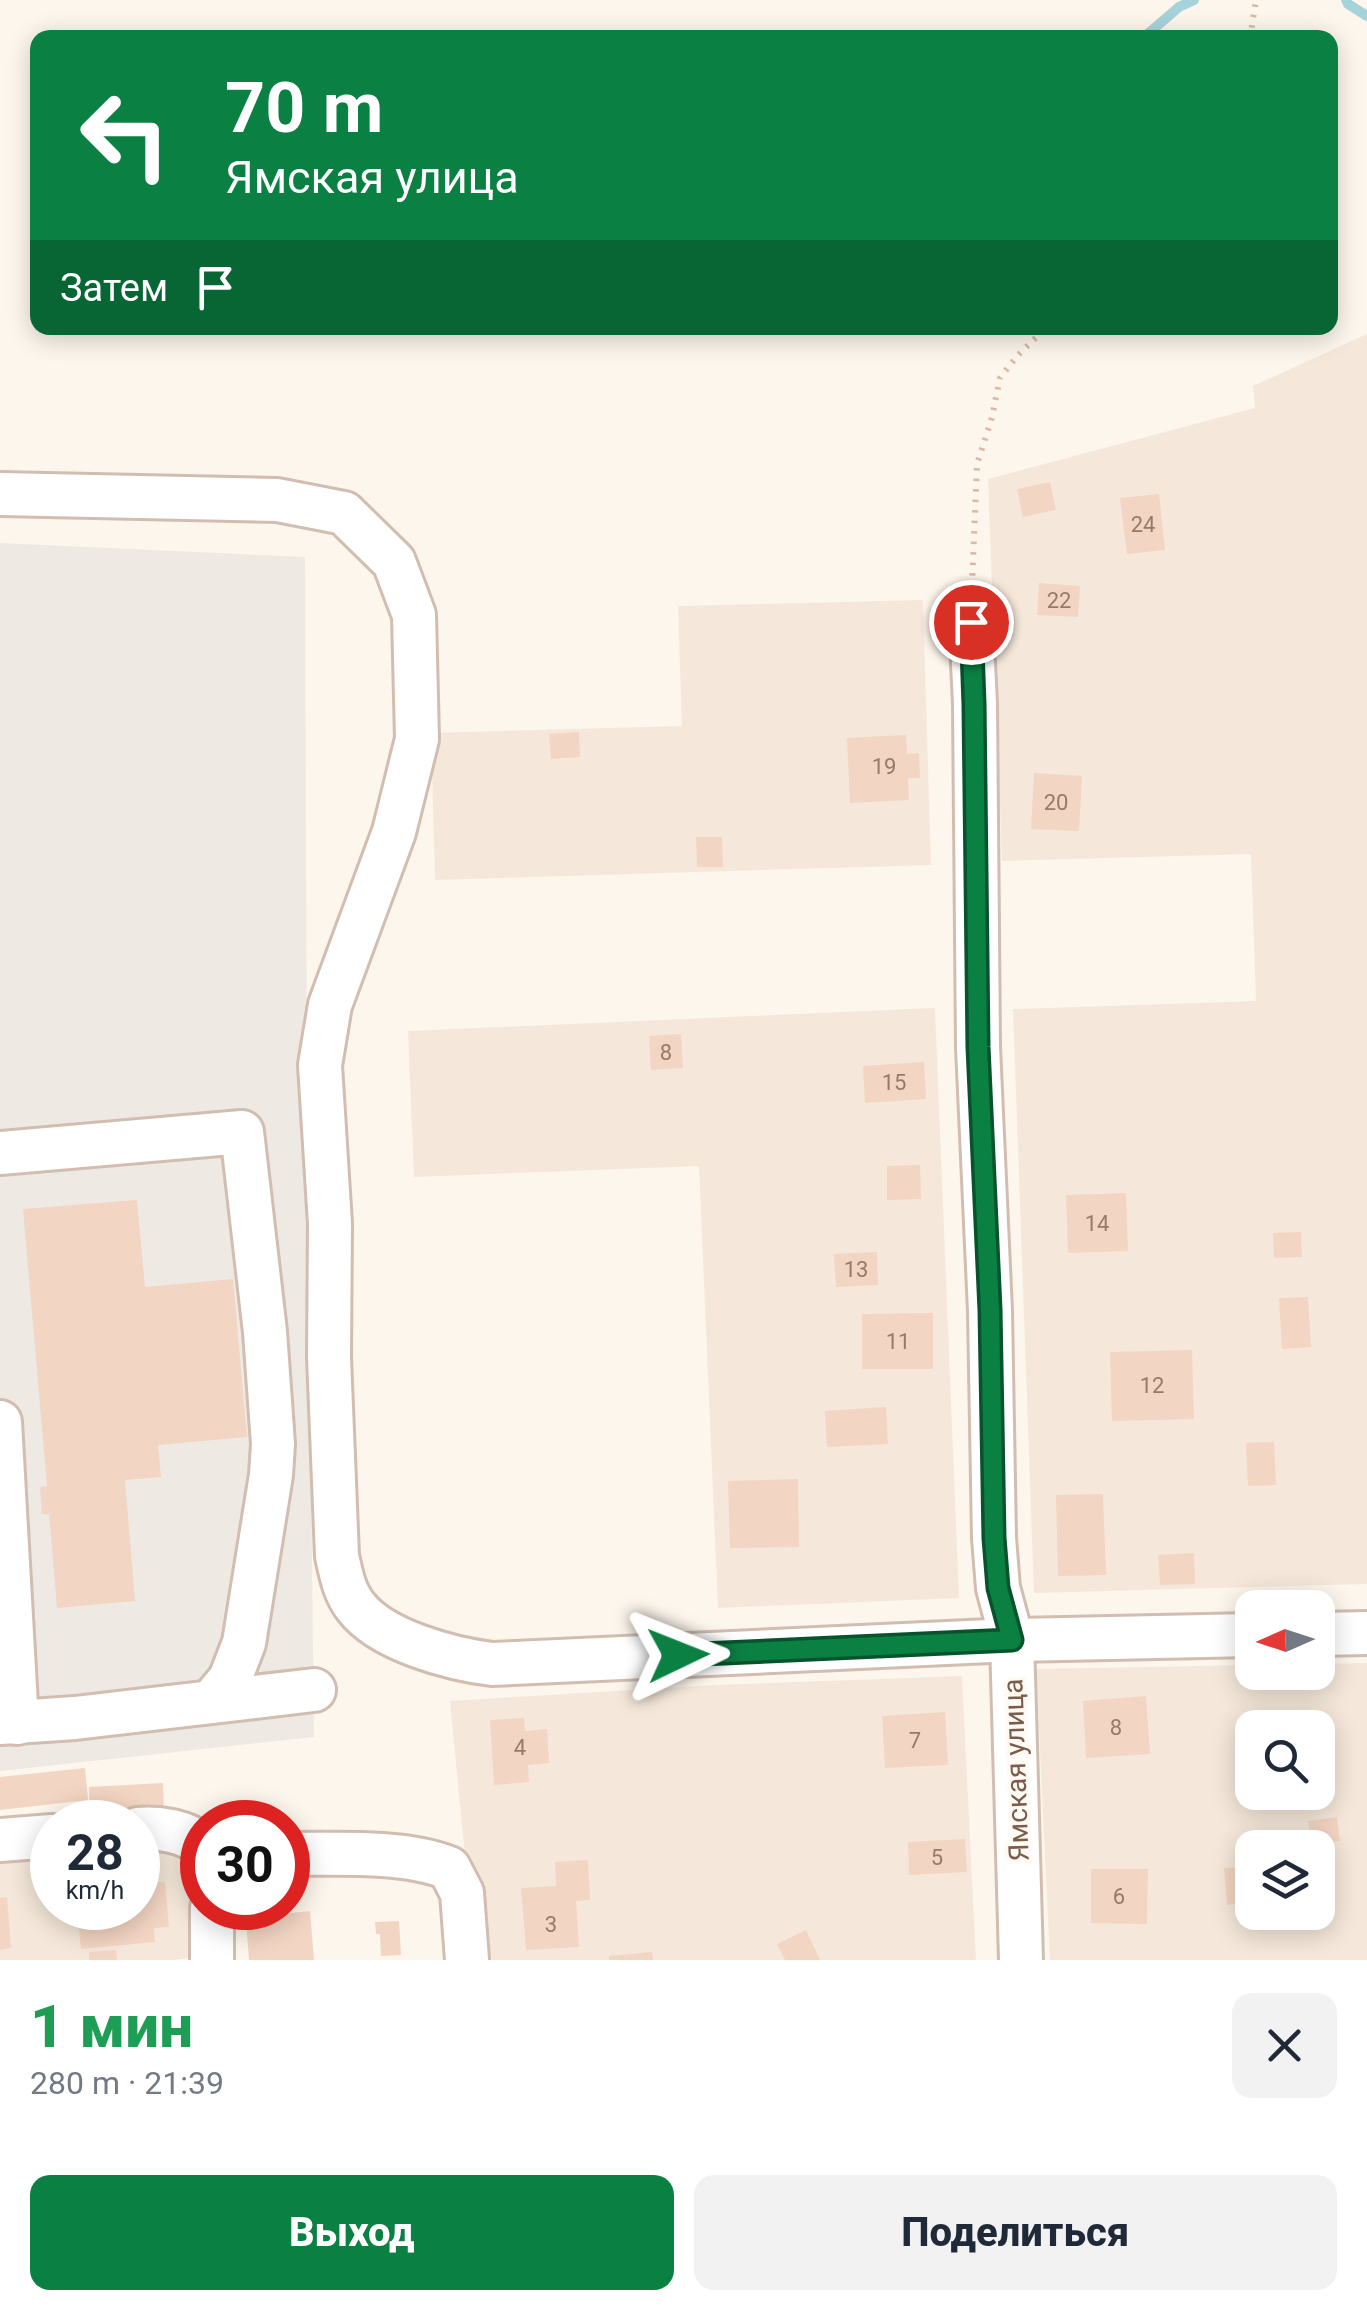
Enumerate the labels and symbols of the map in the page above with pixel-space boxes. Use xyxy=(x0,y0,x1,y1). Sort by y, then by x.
house number: 24 xyxy=(1131,512,1155,537)
pin xyxy=(929,580,1014,665)
house number: 22 xyxy=(1047,588,1071,613)
house number: 19 xyxy=(872,754,896,779)
house number: 20 xyxy=(1044,790,1068,815)
house number: 8 xyxy=(660,1040,672,1065)
house number: 15 xyxy=(882,1070,906,1095)
house number: 14 xyxy=(1085,1211,1109,1236)
house number: 13 xyxy=(844,1257,868,1282)
house number: 11 xyxy=(886,1329,910,1354)
house number: 12 xyxy=(1140,1373,1164,1398)
north arrow xyxy=(1235,1590,1335,1690)
position arrow xyxy=(626,1603,730,1707)
street label: Ямская улица xyxy=(996,1678,1036,1862)
house number: 8 xyxy=(1110,1715,1122,1740)
house number: 7 xyxy=(909,1728,921,1753)
house number: 4 xyxy=(514,1735,526,1760)
speed limit sign: 30 xyxy=(180,1800,310,1930)
house number: 5 xyxy=(931,1845,943,1870)
house number: 6 xyxy=(1113,1884,1125,1909)
house number: 3 xyxy=(545,1912,557,1937)

